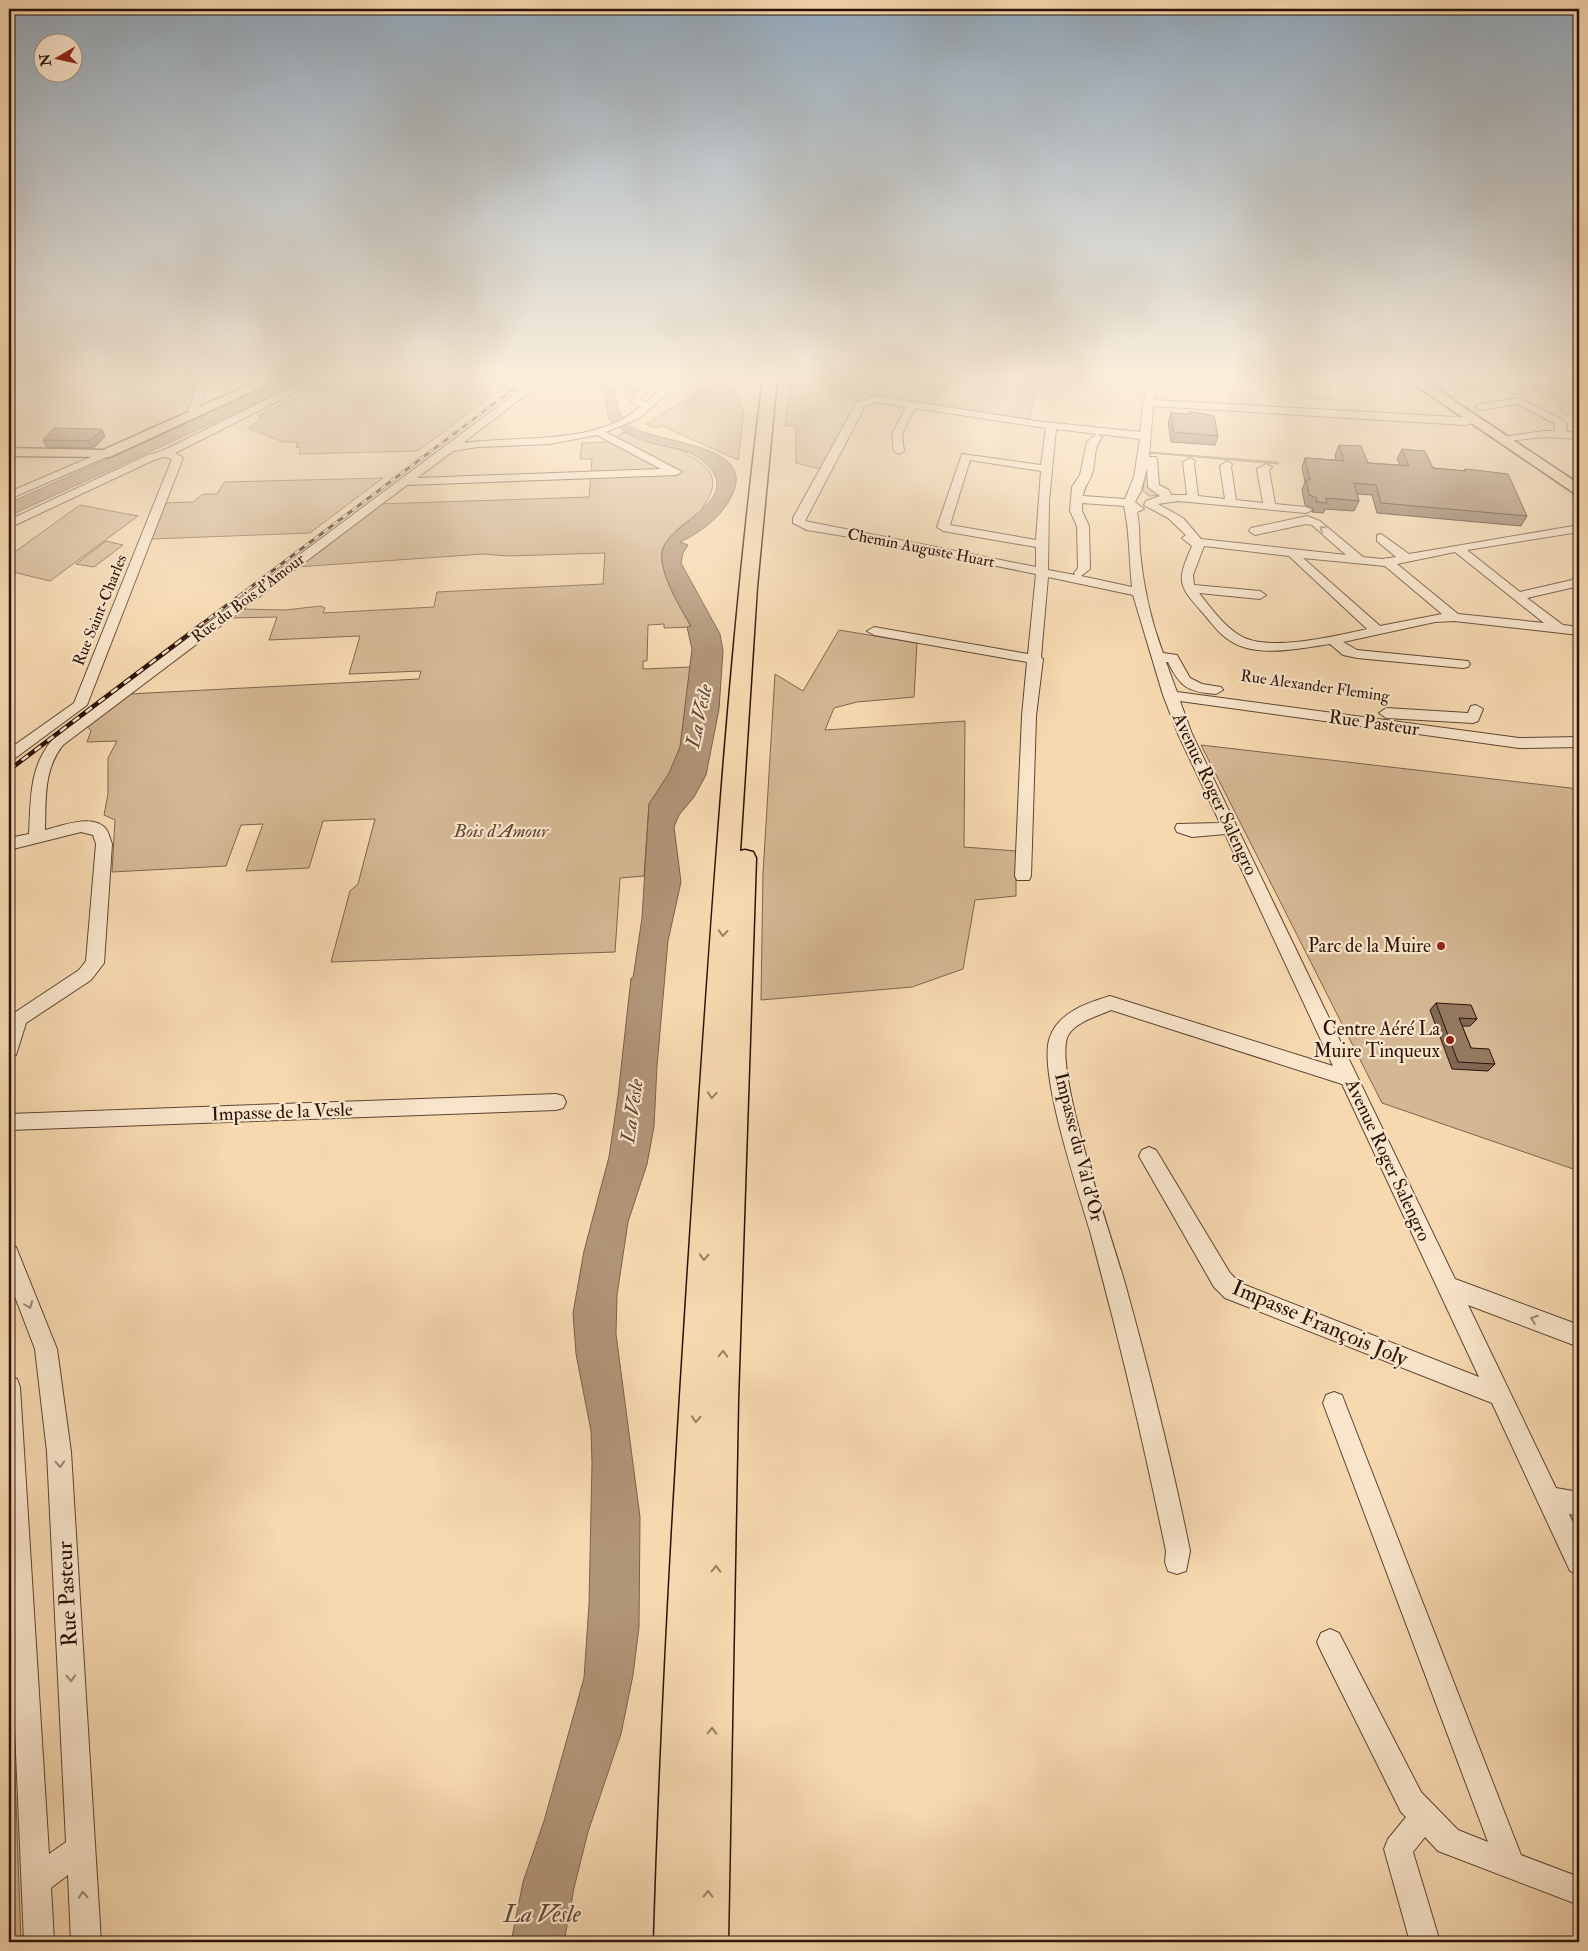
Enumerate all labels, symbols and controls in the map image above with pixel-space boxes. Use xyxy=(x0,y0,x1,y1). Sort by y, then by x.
north arrow xyxy=(32,32,82,82)
text: N xyxy=(36,52,55,68)
street label: Chemin Auguste Huart xyxy=(846,524,996,572)
one-way arrow xyxy=(1320,525,1329,534)
street label: Rue du Bois d'Amour xyxy=(188,549,308,647)
street label: Rue Saint-Charles xyxy=(69,551,131,669)
street label: Rue Alexander Fleming xyxy=(1239,666,1392,706)
water label: La Vesle xyxy=(680,682,718,751)
street label: Rue Pasteur xyxy=(1327,705,1421,741)
street label: Avenue Roger Salengro xyxy=(1166,708,1263,879)
park label: Bois d'Amour xyxy=(453,819,549,843)
one-way arrow xyxy=(717,929,728,937)
place label: Parc de la Muire xyxy=(1308,934,1431,958)
marker: Parc de la Muire xyxy=(1435,940,1447,952)
place label: Centre Aéré La Muire Tinqueux xyxy=(1313,1017,1441,1063)
marker: Centre Aéré La Muire Tinqueux xyxy=(1444,1034,1456,1046)
street label: Impasse du Val d'Or xyxy=(1048,1070,1109,1224)
street label: Avenue Roger Salengro xyxy=(1339,1074,1436,1245)
water label: La Vesle xyxy=(615,1077,649,1146)
one-way arrow xyxy=(707,1091,718,1099)
street label: Impasse de la Vesle xyxy=(211,1098,353,1127)
one-way arrow xyxy=(699,1254,709,1261)
street label: Impasse François Joly xyxy=(1227,1273,1412,1374)
one-way arrow xyxy=(23,1300,33,1309)
one-way arrow xyxy=(1530,1315,1538,1325)
one-way arrow xyxy=(718,1349,728,1357)
one-way arrow xyxy=(691,1416,702,1424)
one-way arrow xyxy=(54,1460,65,1468)
street label: Rue Pasteur xyxy=(50,1540,84,1647)
one-way arrow xyxy=(711,1564,721,1572)
one-way arrow xyxy=(66,1674,77,1682)
one-way arrow xyxy=(707,1727,717,1734)
one-way arrow xyxy=(703,1889,713,1897)
one-way arrow xyxy=(78,1891,89,1899)
water label: La Vesle xyxy=(502,1899,582,1930)

